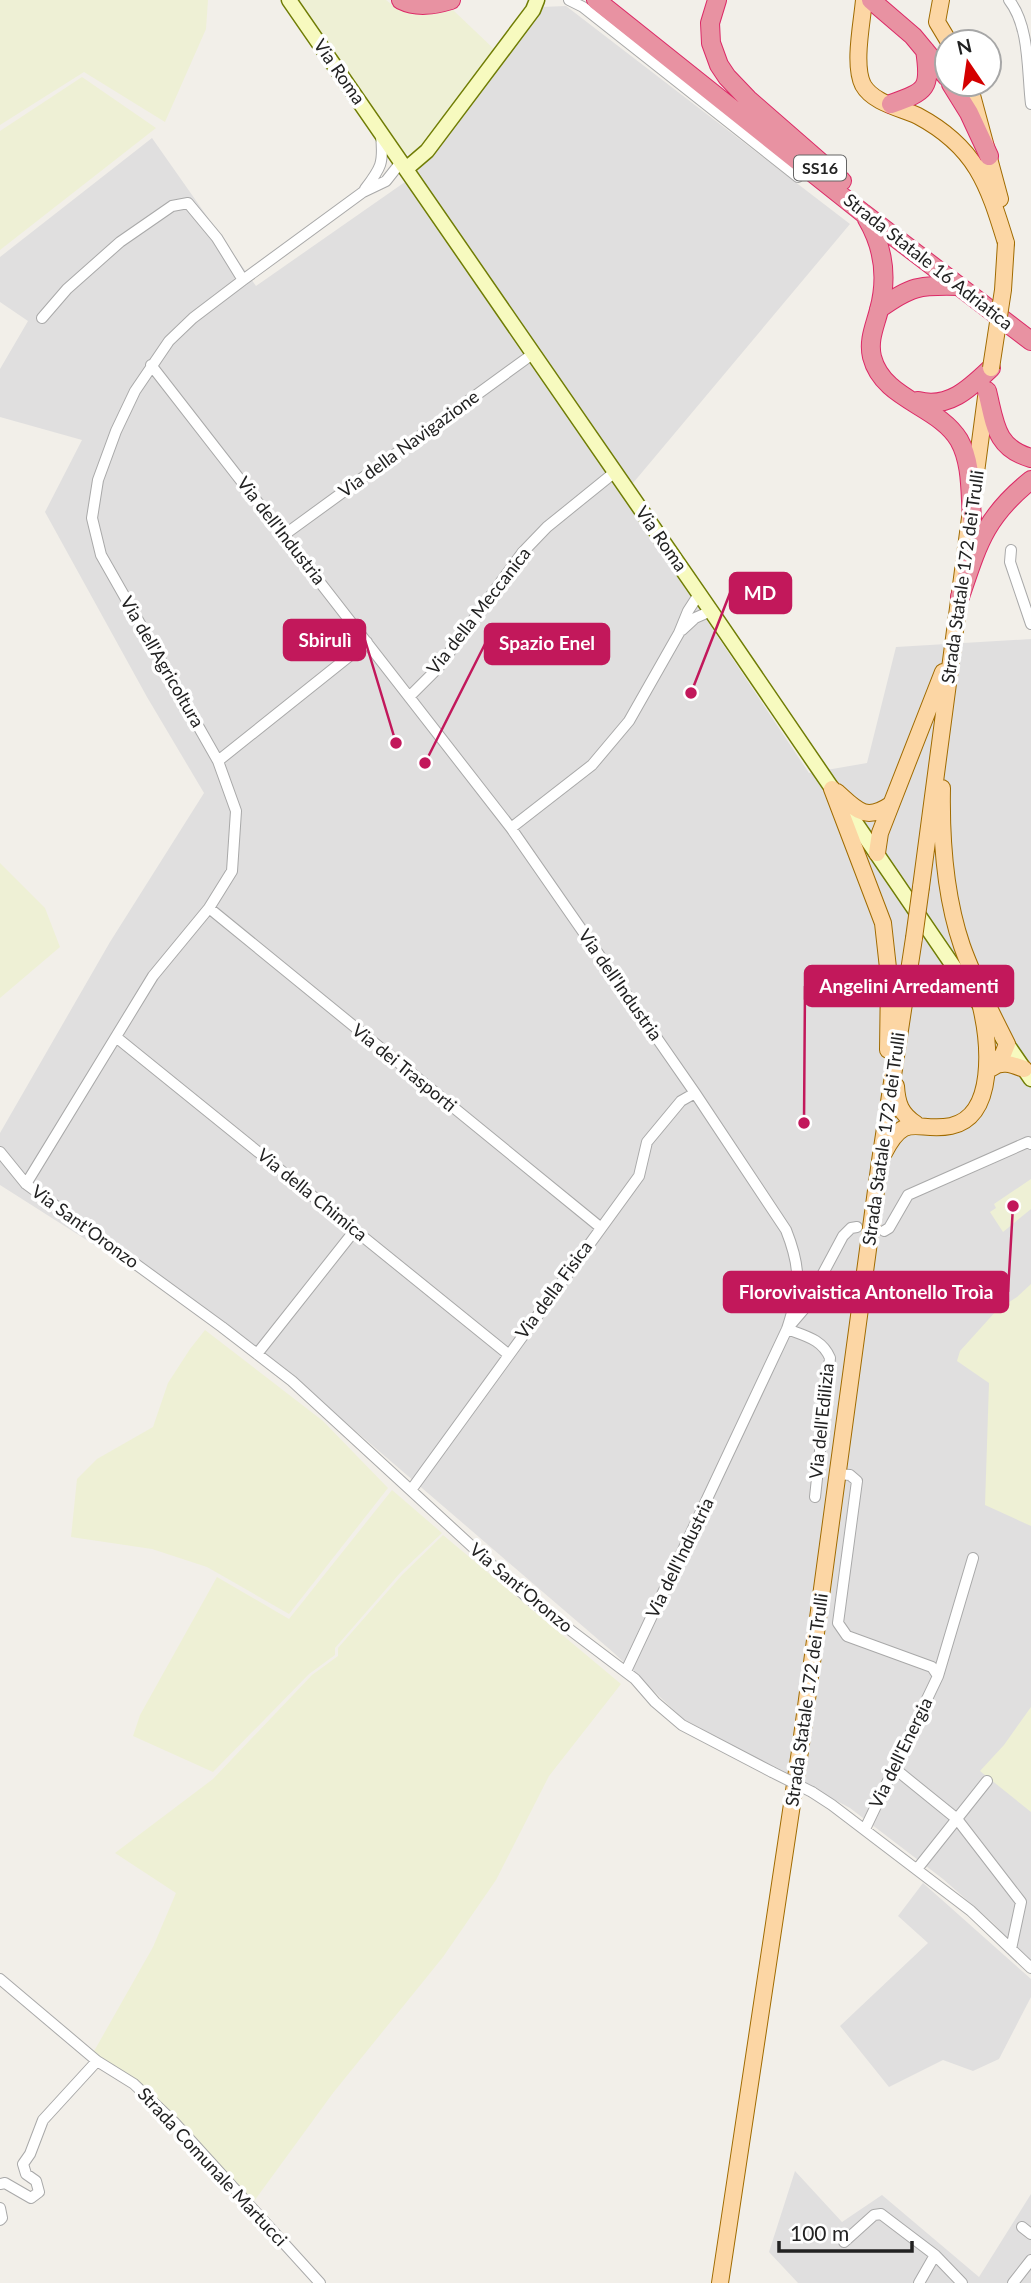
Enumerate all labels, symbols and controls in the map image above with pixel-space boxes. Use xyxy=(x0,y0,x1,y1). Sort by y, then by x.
north arrow xyxy=(933,28,1003,98)
text: N xyxy=(954,33,974,59)
street label: Via Roma xyxy=(309,35,370,108)
road number: SS16 xyxy=(794,156,846,180)
street label: Strada Statale 16 Adriatica xyxy=(840,188,1018,334)
street label: Via della Navigazione xyxy=(334,385,483,501)
street label: Strada Statale 172 dei Trulli xyxy=(936,469,988,685)
street label: Via dell'Industria xyxy=(233,472,331,589)
street label: Via Roma xyxy=(631,502,692,575)
street label: Via della Meccanica xyxy=(422,542,535,678)
callout: MD xyxy=(730,573,791,613)
text: MD xyxy=(744,581,776,604)
street label: Via dell'Agricoltura xyxy=(116,592,209,731)
callout: Sbirulì xyxy=(284,620,365,660)
callout: Spazio Enel xyxy=(485,624,609,664)
text: Sbirulì xyxy=(298,628,352,651)
text: Spazio Enel xyxy=(499,631,595,654)
street label: Via dell'Industria xyxy=(574,924,667,1044)
callout: Angelini Arredamenti xyxy=(805,966,1013,1006)
text: Angelini Arredamenti xyxy=(818,974,999,997)
street label: Via dei Trasporti xyxy=(348,1018,461,1116)
street label: Strada Statale 172 dei Trulli xyxy=(857,1031,909,1247)
street label: Via della Chimica xyxy=(253,1143,372,1245)
street label: Via Sant'Oronzo xyxy=(28,1180,144,1273)
street label: Via della Fisica xyxy=(510,1236,596,1343)
callout: Florovivaistica Antonello Troìa xyxy=(724,1272,1008,1312)
text: Florovivaistica Antonello Troìa xyxy=(739,1280,993,1303)
street label: Via dell'Edilizia xyxy=(804,1362,838,1480)
street label: Via dell'Industria xyxy=(641,1494,718,1621)
street label: Via Sant'Oronzo xyxy=(466,1538,578,1637)
street label: Strada Statale 172 dei Trulli xyxy=(780,1592,832,1808)
street label: Via dell'Energia xyxy=(864,1694,936,1812)
street label: Strada Comunale Martucci xyxy=(133,2082,292,2250)
scale bar xyxy=(779,2210,912,2254)
text: 100 m xyxy=(790,2220,849,2245)

